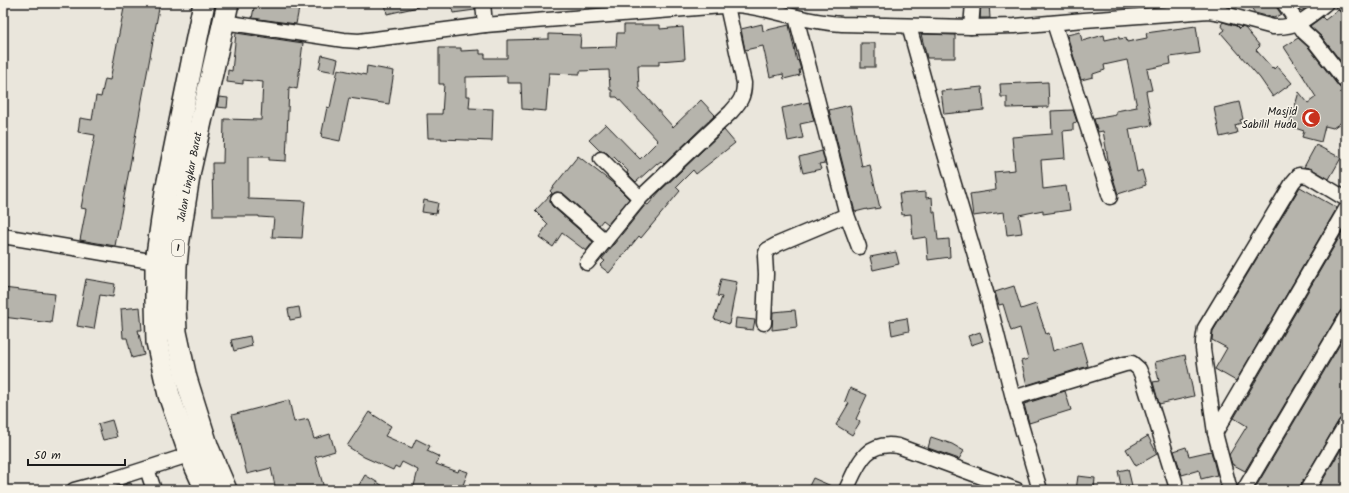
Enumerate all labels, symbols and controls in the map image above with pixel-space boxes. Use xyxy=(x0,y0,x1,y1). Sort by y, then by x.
place label: Masjid Sabilil Huda xyxy=(1242,103,1297,134)
mosque icon: Masjid Sabilil Huda xyxy=(1300,107,1322,129)
street label: Jalan Lingkar Barat xyxy=(172,130,208,224)
road number: 1 xyxy=(172,240,184,256)
scale bar xyxy=(28,441,125,467)
text: 50 m xyxy=(34,446,61,465)

